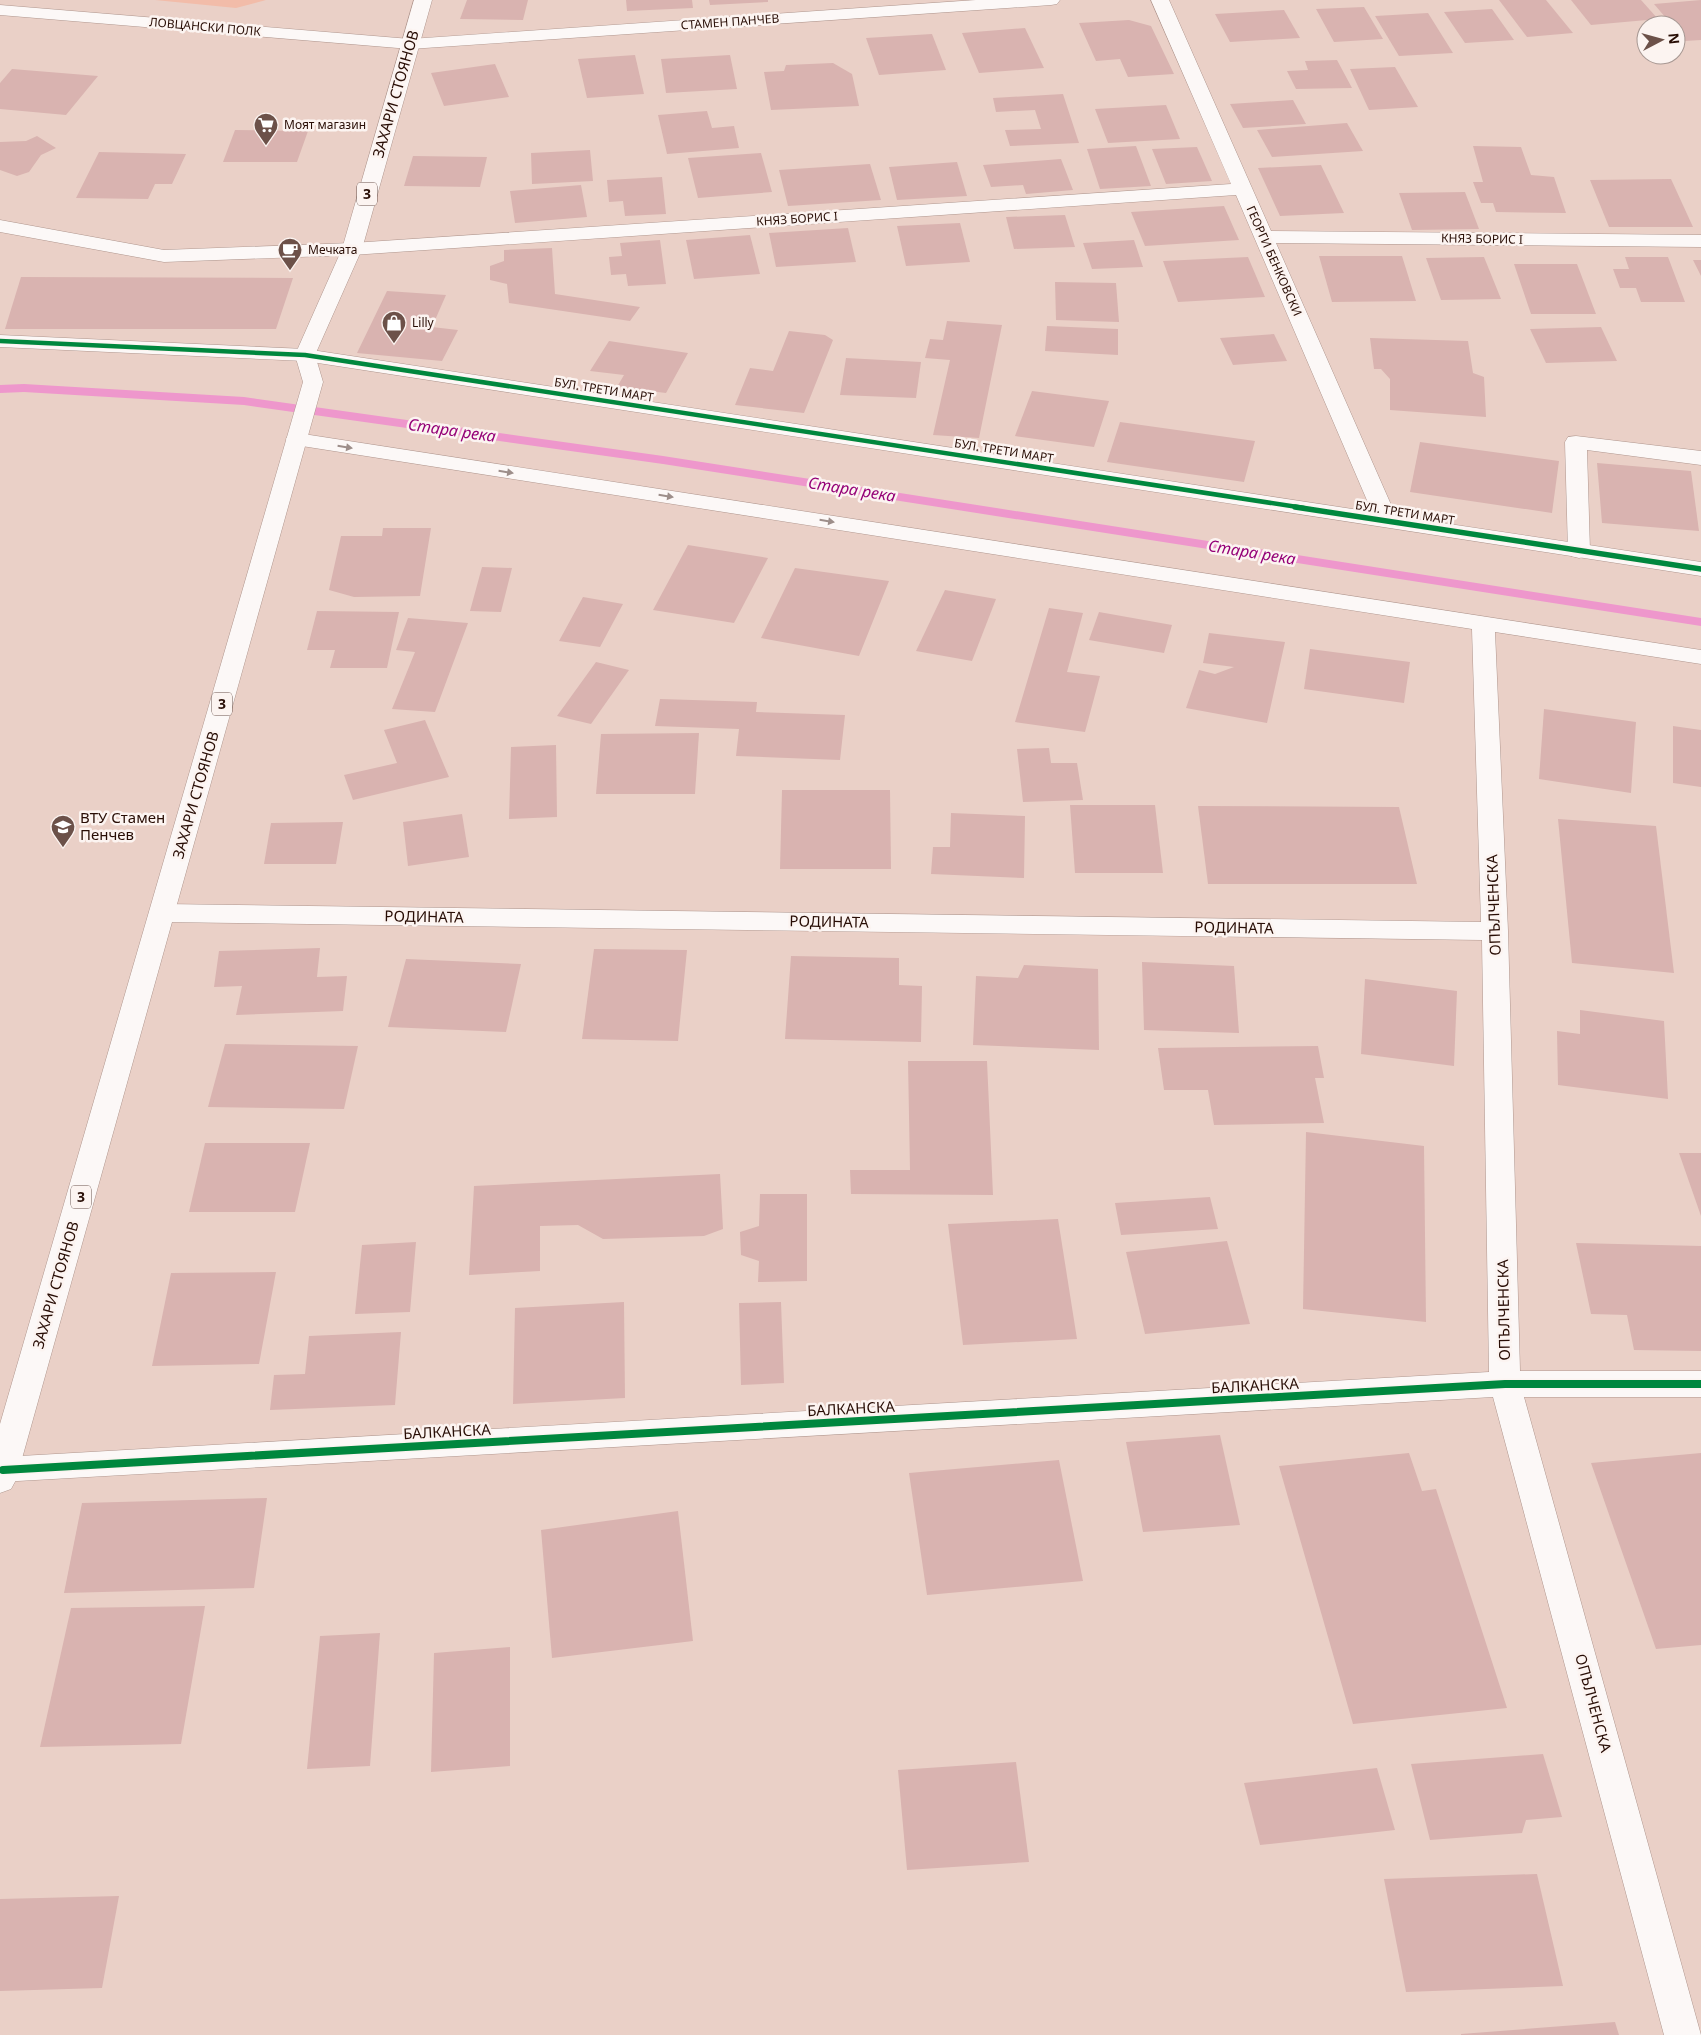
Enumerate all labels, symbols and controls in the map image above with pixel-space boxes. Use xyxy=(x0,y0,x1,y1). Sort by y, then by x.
street label: СТАМЕН ПАНЧЕВ xyxy=(680,10,780,33)
street label: ЛОВЦАНСКИ ПОЛК xyxy=(149,13,262,40)
north arrow xyxy=(1636,15,1686,65)
street label: ЗАХАРИ СТОЯНОВ xyxy=(367,28,423,160)
text: N xyxy=(1664,32,1684,45)
supermarket icon: Моят магазин xyxy=(253,112,279,146)
place label: Моят магазин xyxy=(284,116,366,133)
road number: 3 xyxy=(357,182,377,205)
street label: ГЕОРГИ БЕНКОВСКИ xyxy=(1243,203,1306,319)
street label: КНЯЗ БОРИС I xyxy=(756,207,838,230)
street label: КНЯЗ БОРИС I xyxy=(1441,229,1523,248)
cafe icon: Мечката xyxy=(277,237,303,271)
place label: Мечката xyxy=(308,241,357,258)
shop icon: Lilly xyxy=(381,310,407,344)
place label: Lilly xyxy=(412,314,435,331)
street label: БУЛ. ТРЕТИ МАРТ xyxy=(553,373,655,406)
water label: Стара река xyxy=(407,413,497,447)
street label: БУЛ. ТРЕТИ МАРТ xyxy=(953,434,1055,467)
one-way arrow xyxy=(338,443,354,451)
one-way arrow xyxy=(498,468,514,476)
water label: Стара река xyxy=(807,471,897,507)
one-way arrow xyxy=(659,493,675,501)
street label: БУЛ. ТРЕТИ МАРТ xyxy=(1354,496,1456,529)
one-way arrow xyxy=(819,517,835,525)
water label: Стара река xyxy=(1207,534,1297,570)
road number: 3 xyxy=(212,692,232,716)
street label: ЗАХАРИ СТОЯНОВ xyxy=(167,729,223,861)
place label: ВТУ Стамен Пенчев xyxy=(80,807,165,844)
school or university icon: ВТУ Стамен Пенчев xyxy=(50,814,76,848)
street label: ОПЪЛЧЕНСКА xyxy=(1481,854,1505,956)
street label: РОДИНАТА xyxy=(384,905,464,927)
street label: РОДИНАТА xyxy=(789,910,869,932)
street label: РОДИНАТА xyxy=(1194,916,1274,938)
road number: 3 xyxy=(71,1186,91,1208)
street label: ЗАХАРИ СТОЯНОВ xyxy=(27,1219,83,1351)
street label: ОПЪЛЧЕНСКА xyxy=(1492,1259,1514,1361)
street label: БАЛКАНСКА xyxy=(1211,1373,1300,1397)
street label: БАЛКАНСКА xyxy=(807,1396,896,1420)
street label: БАЛКАНСКА xyxy=(403,1419,492,1443)
street label: ОПЪЛЧЕНСКА xyxy=(1571,1651,1617,1755)

